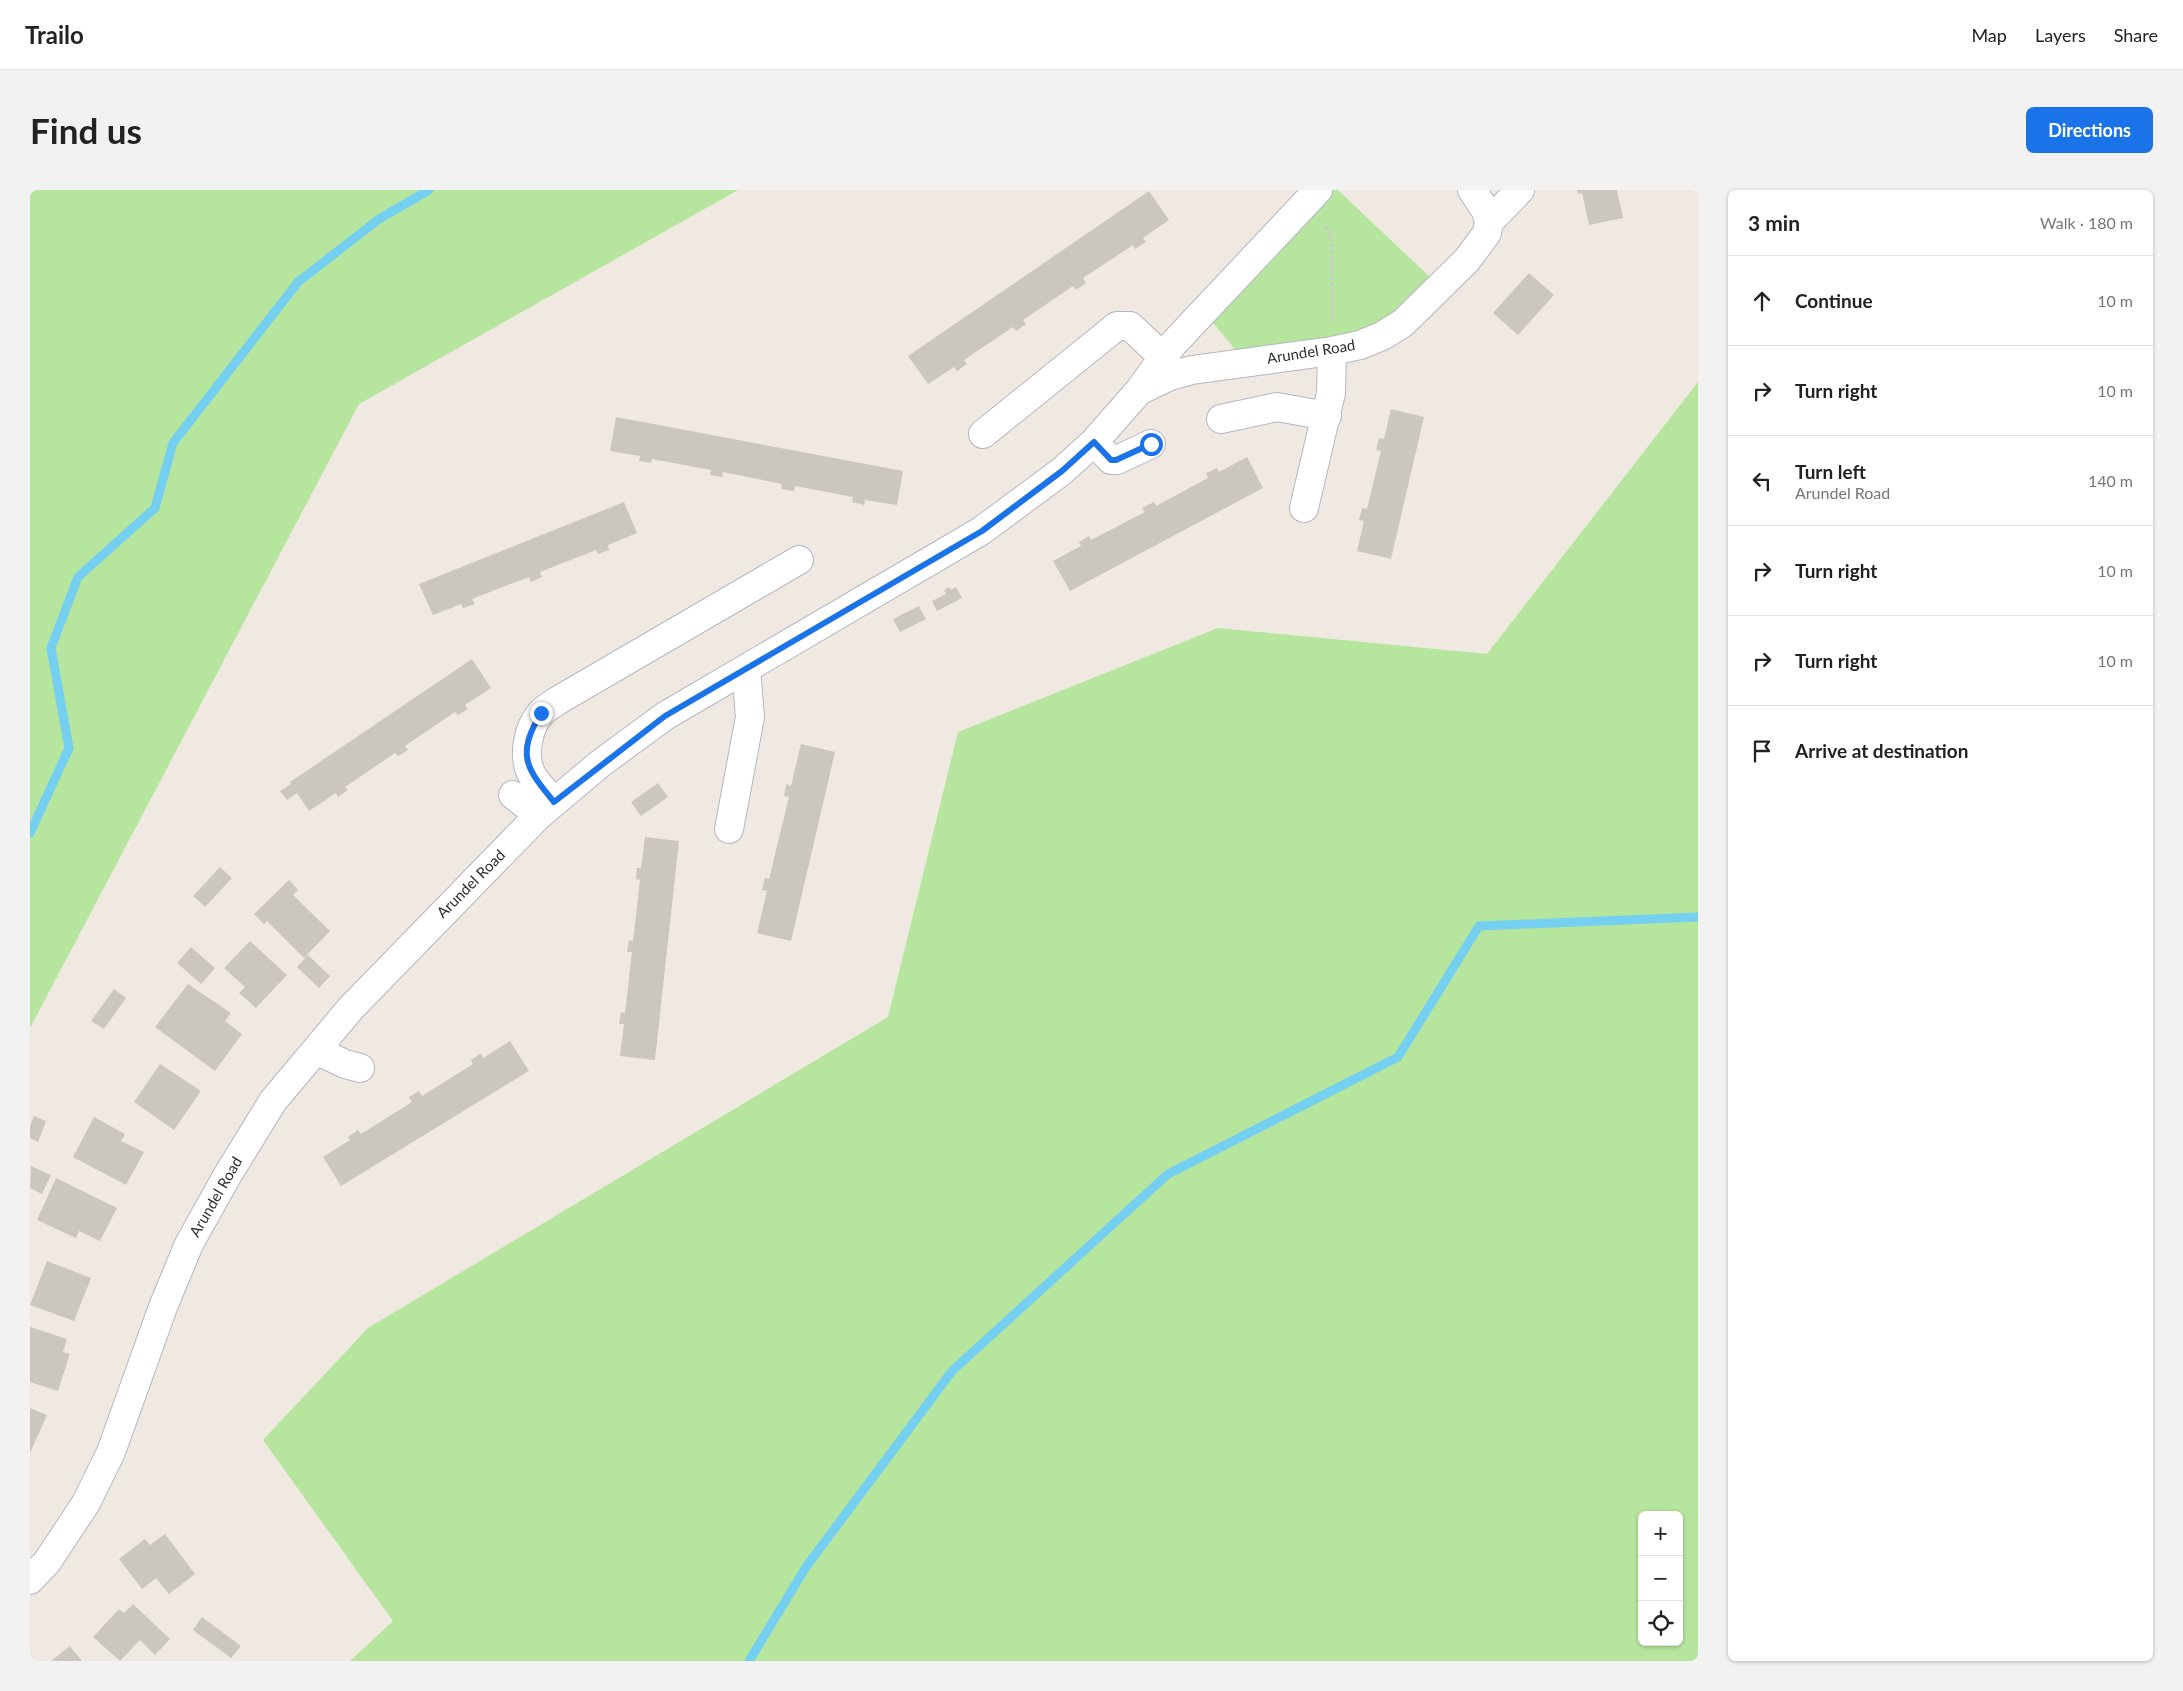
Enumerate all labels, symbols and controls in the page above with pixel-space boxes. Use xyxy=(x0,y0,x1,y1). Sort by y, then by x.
text: Trailo xyxy=(25,20,84,49)
text: Map xyxy=(1971,24,2007,46)
text: Layers xyxy=(2035,24,2086,46)
text: Share xyxy=(2114,24,2158,46)
button: Directions xyxy=(2026,107,2153,153)
text: Find us xyxy=(30,109,142,151)
text: 3 min xyxy=(1748,210,1800,235)
text: Walk · 180 m xyxy=(2040,213,2133,232)
icon: ahead xyxy=(1748,287,1776,315)
text: Continue xyxy=(1795,289,1873,312)
text: 10 m xyxy=(2097,291,2133,310)
street label: Arundel Road xyxy=(1265,335,1356,367)
icon: right xyxy=(1748,377,1776,405)
text: Turn right xyxy=(1795,379,1877,402)
text: 10 m xyxy=(2097,381,2133,400)
route start xyxy=(1140,433,1163,456)
text: Turn left xyxy=(1795,460,1866,483)
icon: left xyxy=(1748,467,1776,495)
text: 140 m xyxy=(2088,471,2133,490)
text: Arundel Road xyxy=(1795,483,1890,502)
icon: right xyxy=(1748,557,1776,585)
text: Turn right xyxy=(1795,559,1877,582)
text: 10 m xyxy=(2097,561,2133,580)
icon: right xyxy=(1748,647,1776,675)
text: Turn right xyxy=(1795,649,1877,672)
text: 10 m xyxy=(2097,651,2133,670)
route end xyxy=(530,702,553,725)
icon: arrive xyxy=(1748,737,1776,765)
text: Arrive at destination xyxy=(1795,739,1968,762)
street label: Arundel Road xyxy=(432,845,508,921)
street label: Arundel Road xyxy=(185,1153,245,1240)
map controls xyxy=(1638,1511,1683,1646)
button: + xyxy=(1638,1511,1683,1556)
button: − xyxy=(1638,1556,1683,1601)
button: locate xyxy=(1638,1601,1683,1646)

